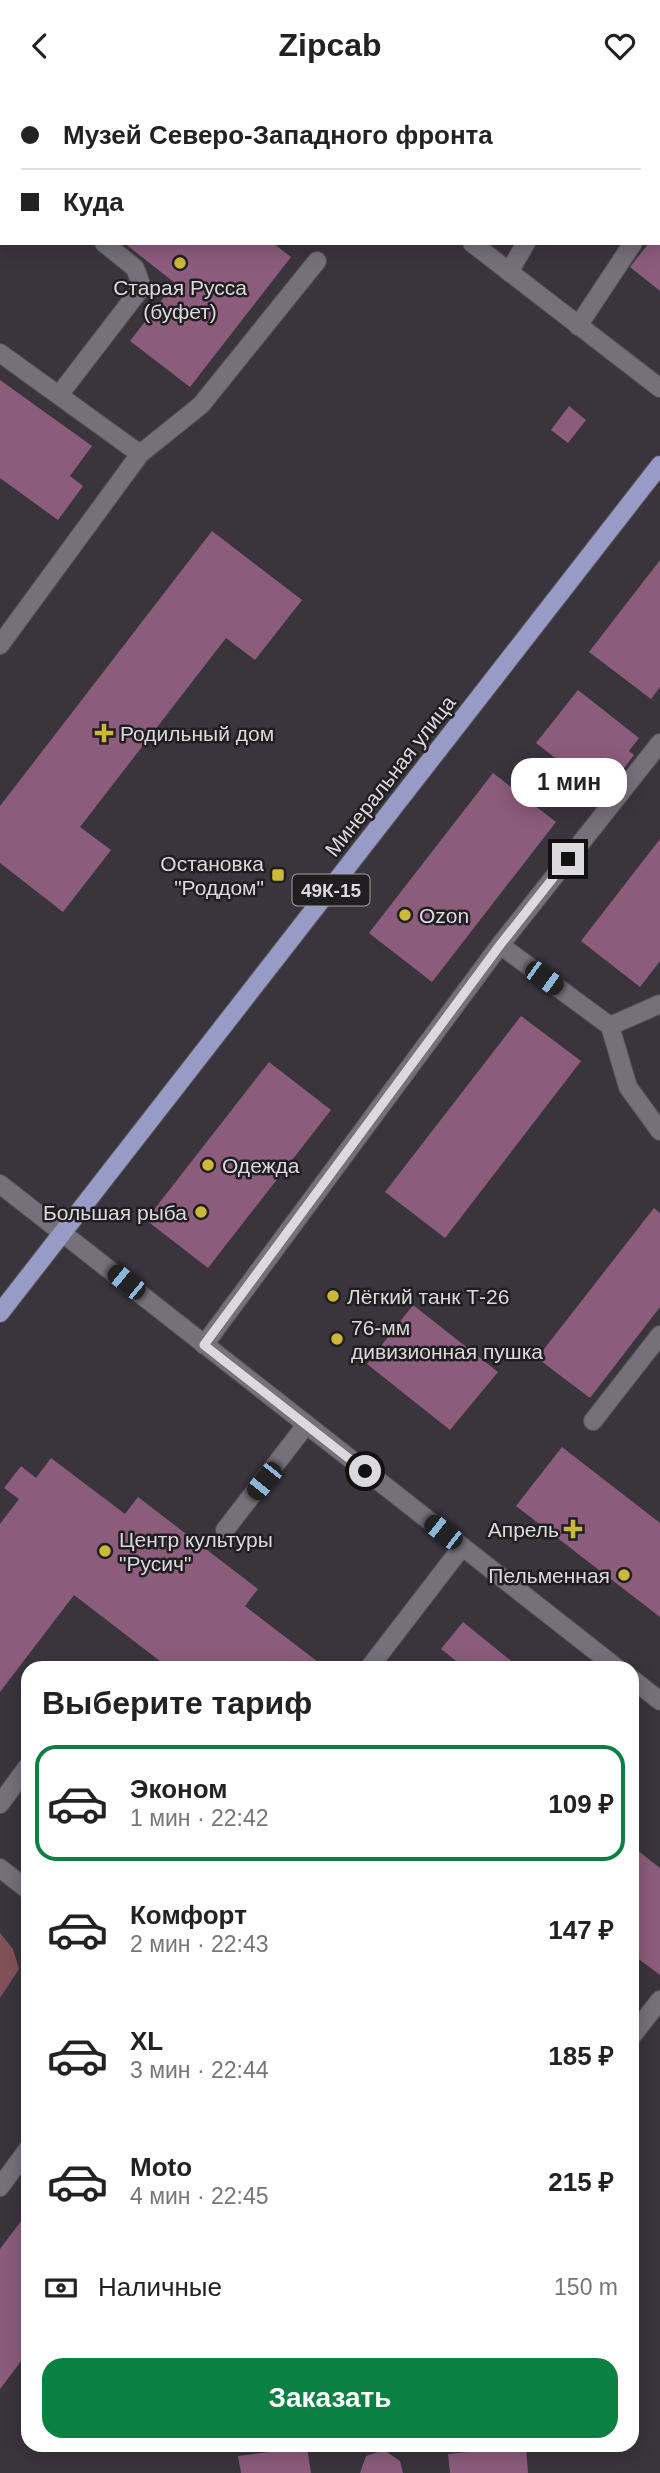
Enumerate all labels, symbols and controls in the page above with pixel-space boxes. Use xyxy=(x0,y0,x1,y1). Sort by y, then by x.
icon: back xyxy=(21,27,59,65)
text: Zipcab xyxy=(278,27,382,63)
icon: heart xyxy=(601,27,639,65)
text: Музей Северо-Западного фронта xyxy=(63,120,493,150)
text: Куда xyxy=(63,187,124,217)
marker: Старая Русса (буфет) xyxy=(172,255,188,271)
place label: Старая Русса (буфет) xyxy=(113,276,247,323)
street label: Минеральная улица xyxy=(320,691,460,861)
place label: Родильный дом xyxy=(120,722,274,745)
marker: Родильный дом xyxy=(94,723,114,743)
callout: 1 мин xyxy=(510,757,626,807)
text: 1 мин xyxy=(537,769,601,795)
route end xyxy=(552,843,584,875)
place label: Остановка "Роддом" xyxy=(160,852,264,899)
marker: Остановка "Роддом" xyxy=(270,867,286,883)
road number: 49К-15 xyxy=(292,875,370,905)
place label: Ozon xyxy=(419,904,469,927)
marker: Ozon xyxy=(397,907,413,923)
car xyxy=(521,957,568,999)
place label: Одежда xyxy=(222,1154,300,1177)
marker: Одежда xyxy=(200,1157,216,1173)
place label: Большая рыба xyxy=(43,1201,187,1224)
marker: Большая рыба xyxy=(193,1204,209,1220)
car xyxy=(104,1261,149,1303)
place label: Лёгкий танк Т-26 xyxy=(347,1285,509,1308)
marker: Лёгкий танк Т-26 xyxy=(325,1288,341,1304)
place label: 76-мм дивизионная пушка xyxy=(351,1316,543,1363)
marker: 76-мм дивизионная пушка xyxy=(329,1331,345,1347)
route start xyxy=(349,1455,381,1487)
car xyxy=(243,1458,286,1504)
car xyxy=(420,1511,467,1553)
place label: Апрель xyxy=(488,1518,559,1541)
marker: Апрель xyxy=(565,1521,581,1537)
place label: Центр культуры "Русич" xyxy=(119,1528,273,1575)
marker: Центр культуры "Русич" xyxy=(97,1543,113,1559)
place label: Пельменная xyxy=(488,1564,610,1587)
marker: Пельменная xyxy=(616,1567,632,1583)
text: Выберите тариф xyxy=(42,1685,312,1721)
icon: car xyxy=(46,1772,109,1835)
text: Эконом xyxy=(130,1774,228,1804)
text: 109 ₽ xyxy=(548,1789,614,1819)
text: 1 мин · 22:42 xyxy=(130,1805,269,1831)
icon: car xyxy=(46,1898,109,1961)
text: Комфорт xyxy=(130,1900,247,1930)
text: 147 ₽ xyxy=(548,1915,614,1945)
text: 2 мин · 22:43 xyxy=(130,1931,269,1957)
icon: car xyxy=(46,2024,109,2087)
text: XL xyxy=(130,2026,163,2056)
text: 185 ₽ xyxy=(548,2041,614,2071)
text: 3 мин · 22:44 xyxy=(130,2057,269,2083)
icon: car xyxy=(46,2150,109,2213)
text: Moto xyxy=(130,2152,192,2182)
text: 215 ₽ xyxy=(548,2167,614,2197)
text: 4 мин · 22:45 xyxy=(130,2183,269,2209)
icon: cash xyxy=(42,2269,80,2307)
text: Наличные xyxy=(98,2272,222,2302)
text: 150 m xyxy=(554,2274,618,2300)
button: Заказать xyxy=(42,2358,618,2438)

